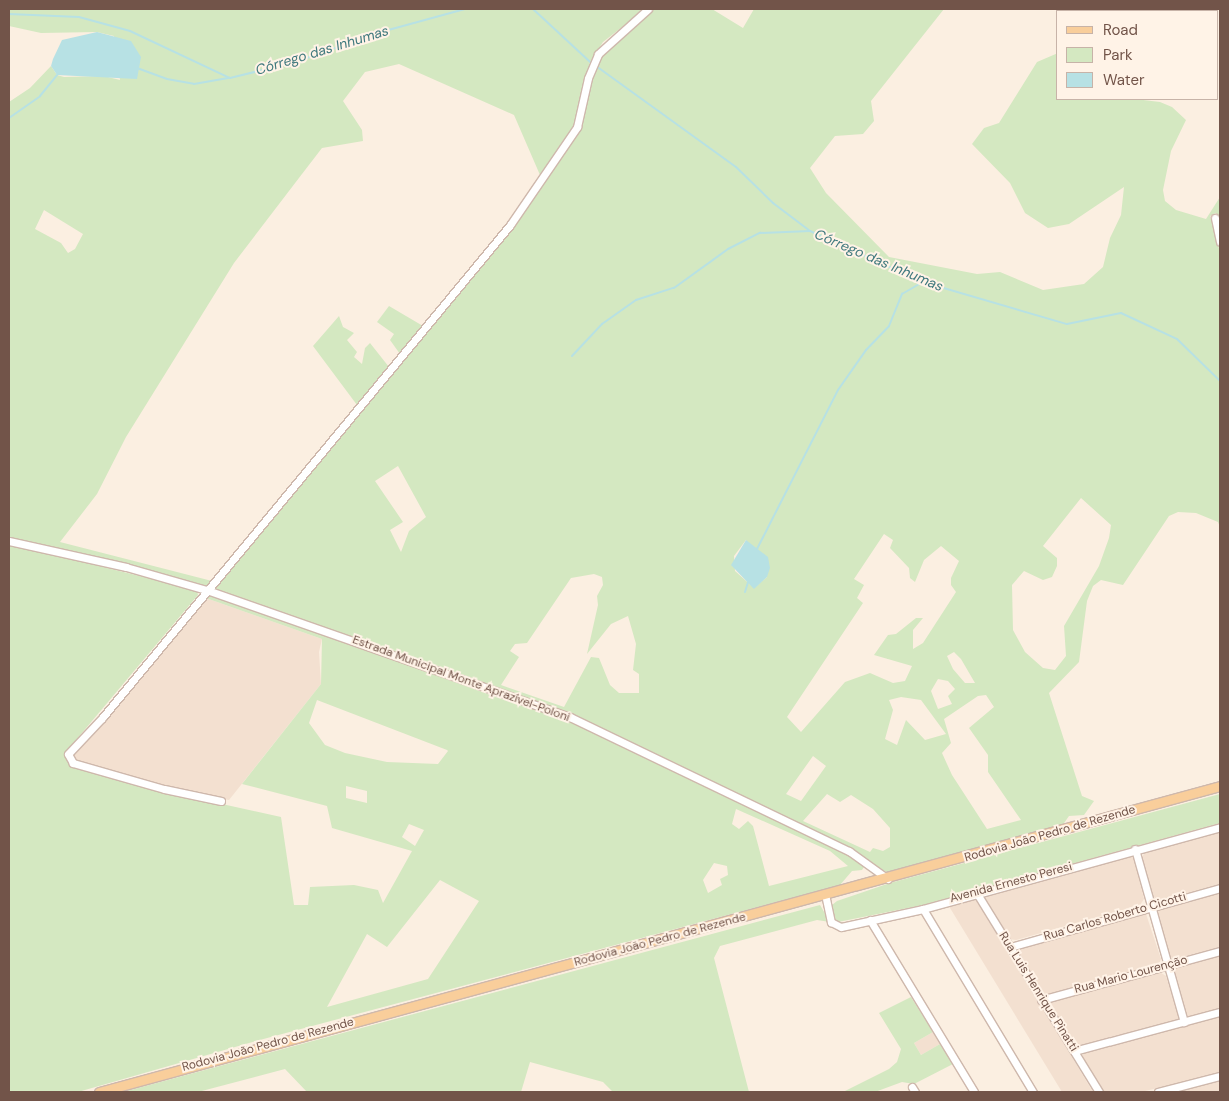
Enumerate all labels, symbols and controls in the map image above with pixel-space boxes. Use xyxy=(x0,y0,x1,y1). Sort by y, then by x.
legend xyxy=(1056,10,1219,100)
text: Road xyxy=(1103,20,1138,40)
water label: Córrego das Inhumas xyxy=(253,22,391,78)
text: Park xyxy=(1103,45,1133,65)
text: Water xyxy=(1103,70,1144,90)
water label: Córrego das Inhumas xyxy=(812,225,946,295)
street label: Estrada Municipal Monte Aprazível-Poloni xyxy=(350,633,572,725)
street label: Rodovia João Pedro de Rezende xyxy=(963,803,1137,865)
street label: Avenida Ernesto Peresi xyxy=(948,860,1074,906)
street label: Rua Carlos Roberto Cicotti xyxy=(1042,890,1188,944)
street label: Rodovia João Pedro de Rezende xyxy=(573,910,747,970)
street label: Rua Luis Henrique Pinatti xyxy=(995,930,1081,1054)
street label: Rua Mario Lourenção xyxy=(1073,953,1189,997)
street label: Rodovia João Pedro de Rezende xyxy=(181,1015,355,1075)

